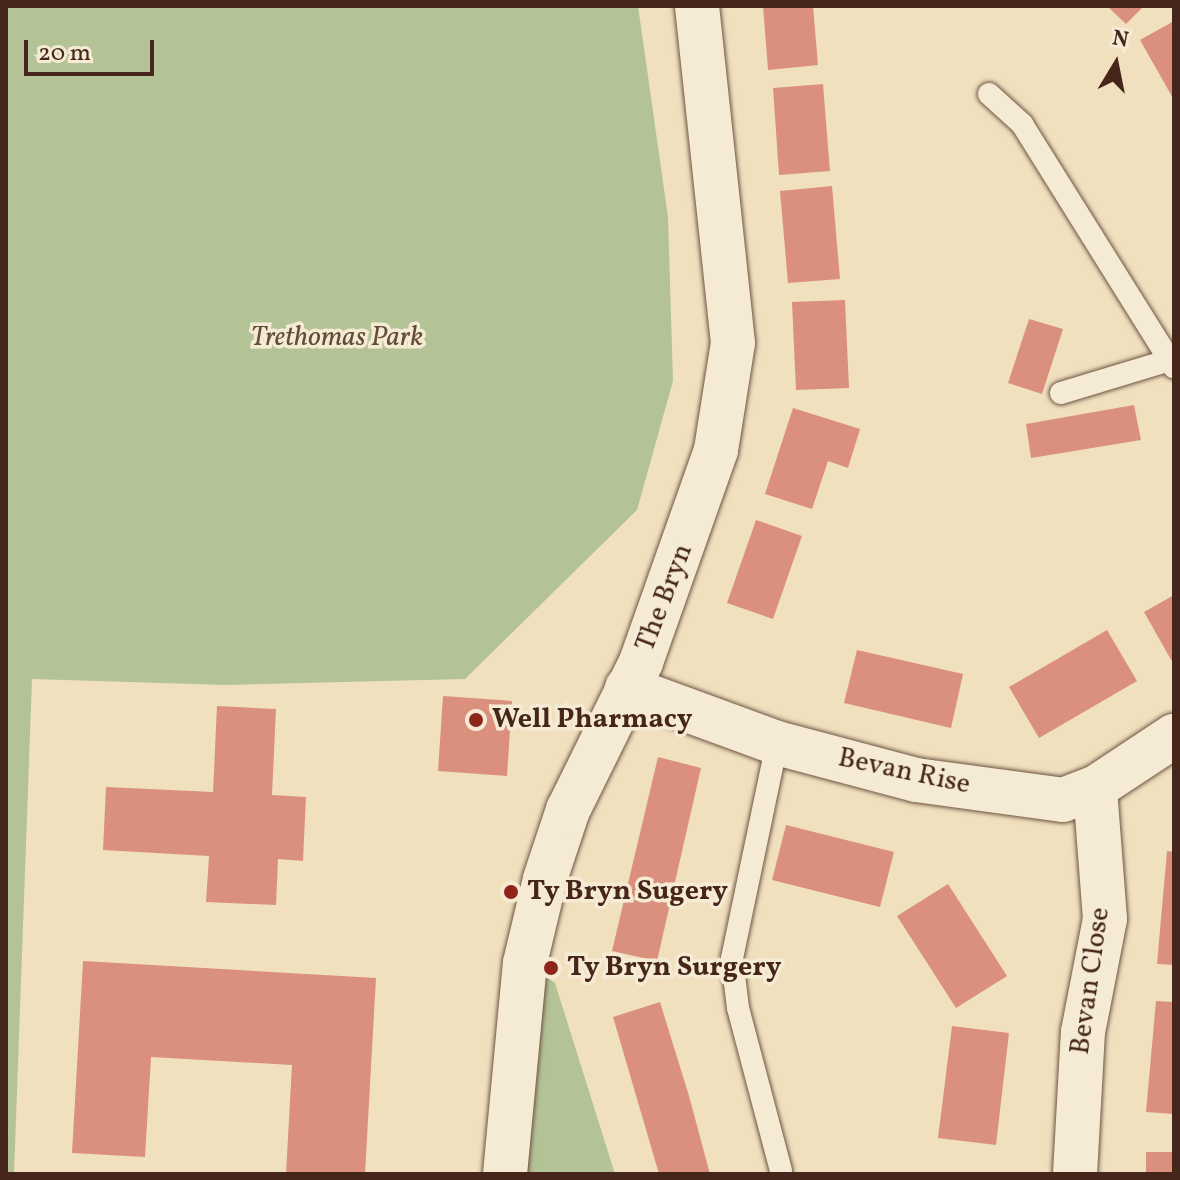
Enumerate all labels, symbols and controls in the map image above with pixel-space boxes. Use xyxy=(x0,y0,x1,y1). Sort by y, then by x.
text: N xyxy=(1110,23,1131,57)
scale bar xyxy=(28,24,158,74)
north arrow xyxy=(1076,24,1156,104)
text: 20 m xyxy=(38,37,91,71)
park label: Trethomas Park xyxy=(251,321,423,355)
street label: The Bryn xyxy=(629,540,701,656)
place label: Well Pharmacy xyxy=(492,703,692,737)
marker: Well Pharmacy xyxy=(467,711,485,729)
street label: Bevan Rise xyxy=(835,742,973,802)
place label: Ty Bryn Sugery xyxy=(527,875,728,909)
marker: Ty Bryn Sugery xyxy=(502,883,520,901)
street label: Bevan Close xyxy=(1064,905,1118,1057)
place label: Ty Bryn Surgery xyxy=(567,951,782,985)
marker: Ty Bryn Surgery xyxy=(542,959,560,977)

